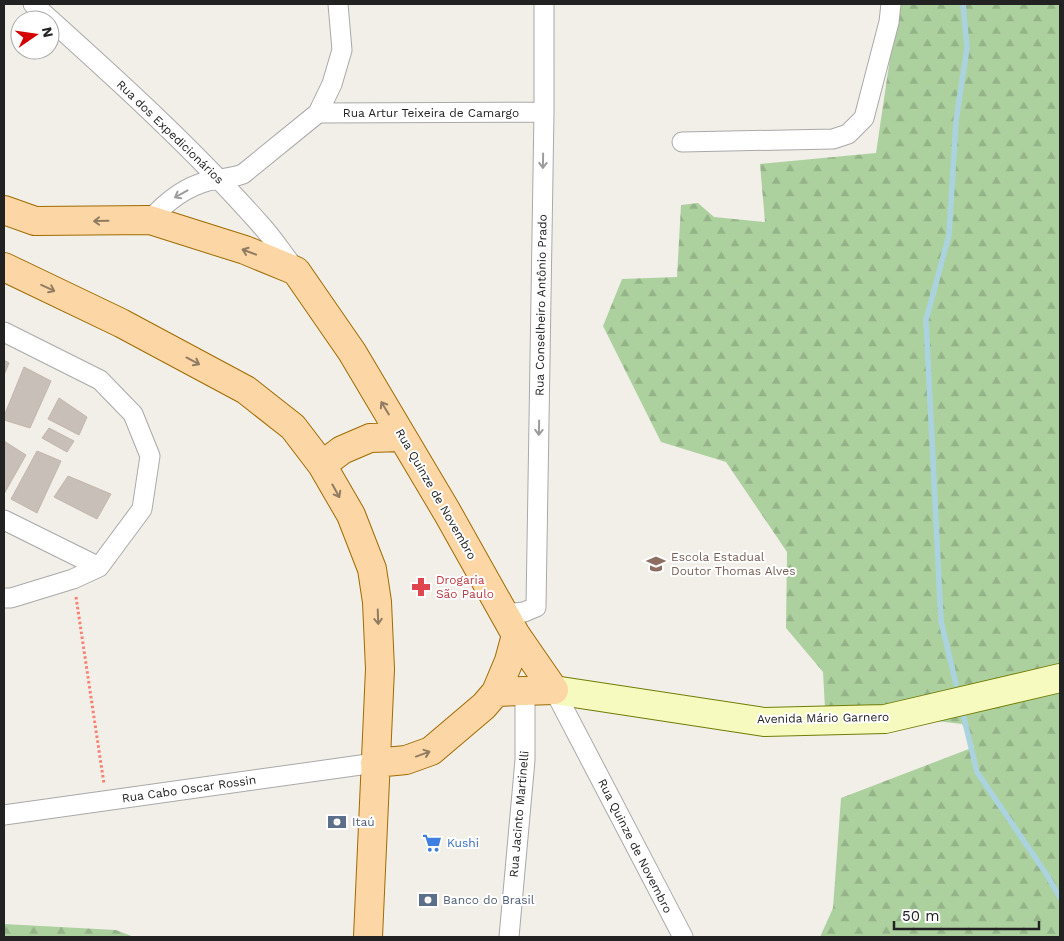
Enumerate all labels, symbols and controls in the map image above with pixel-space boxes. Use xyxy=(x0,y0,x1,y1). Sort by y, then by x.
north arrow xyxy=(10,10,60,60)
text: N xyxy=(39,25,57,39)
street label: Rua dos Expedicionários xyxy=(114,77,226,187)
street label: Rua Artur Teixeira de Camargo xyxy=(343,106,519,120)
one-way arrow xyxy=(538,152,548,169)
one-way arrow xyxy=(174,189,189,199)
street label: Rua Conselheiro Antônio Prado xyxy=(532,214,550,396)
one-way arrow xyxy=(94,216,110,226)
one-way arrow xyxy=(241,247,257,256)
one-way arrow xyxy=(40,284,55,293)
one-way arrow xyxy=(185,356,200,366)
one-way arrow xyxy=(380,401,390,416)
one-way arrow xyxy=(534,420,544,436)
street label: Rua Quinze de Novembro xyxy=(393,426,479,562)
one-way arrow xyxy=(332,483,342,497)
place label: Escola Estadual Doutor Thomas Alves xyxy=(671,550,796,578)
school or university icon: Escola Estadual Doutor Thomas Alves xyxy=(645,553,667,575)
place label: Drogaria São Paulo xyxy=(436,573,494,601)
pharmacy icon: Drogaria São Paulo xyxy=(410,576,432,598)
one-way arrow xyxy=(373,609,383,625)
street label: Avenida Mário Garnero xyxy=(757,710,889,726)
one-way arrow xyxy=(414,749,430,758)
street label: Rua Jacinto Martinelli xyxy=(506,750,532,878)
street label: Rua Cabo Oscar Rossin xyxy=(121,773,257,805)
street label: Rua Quinze de Novembro xyxy=(595,777,675,915)
bank icon: Itaú xyxy=(326,811,348,833)
place label: Itaú xyxy=(352,815,375,829)
supermarket icon: Kushi xyxy=(421,832,443,854)
place label: Kushi xyxy=(447,836,479,850)
bank icon: Banco do Brasil xyxy=(417,889,439,911)
place label: Banco do Brasil xyxy=(443,893,535,907)
scale bar xyxy=(894,898,1039,930)
text: 50 m xyxy=(902,907,939,925)

